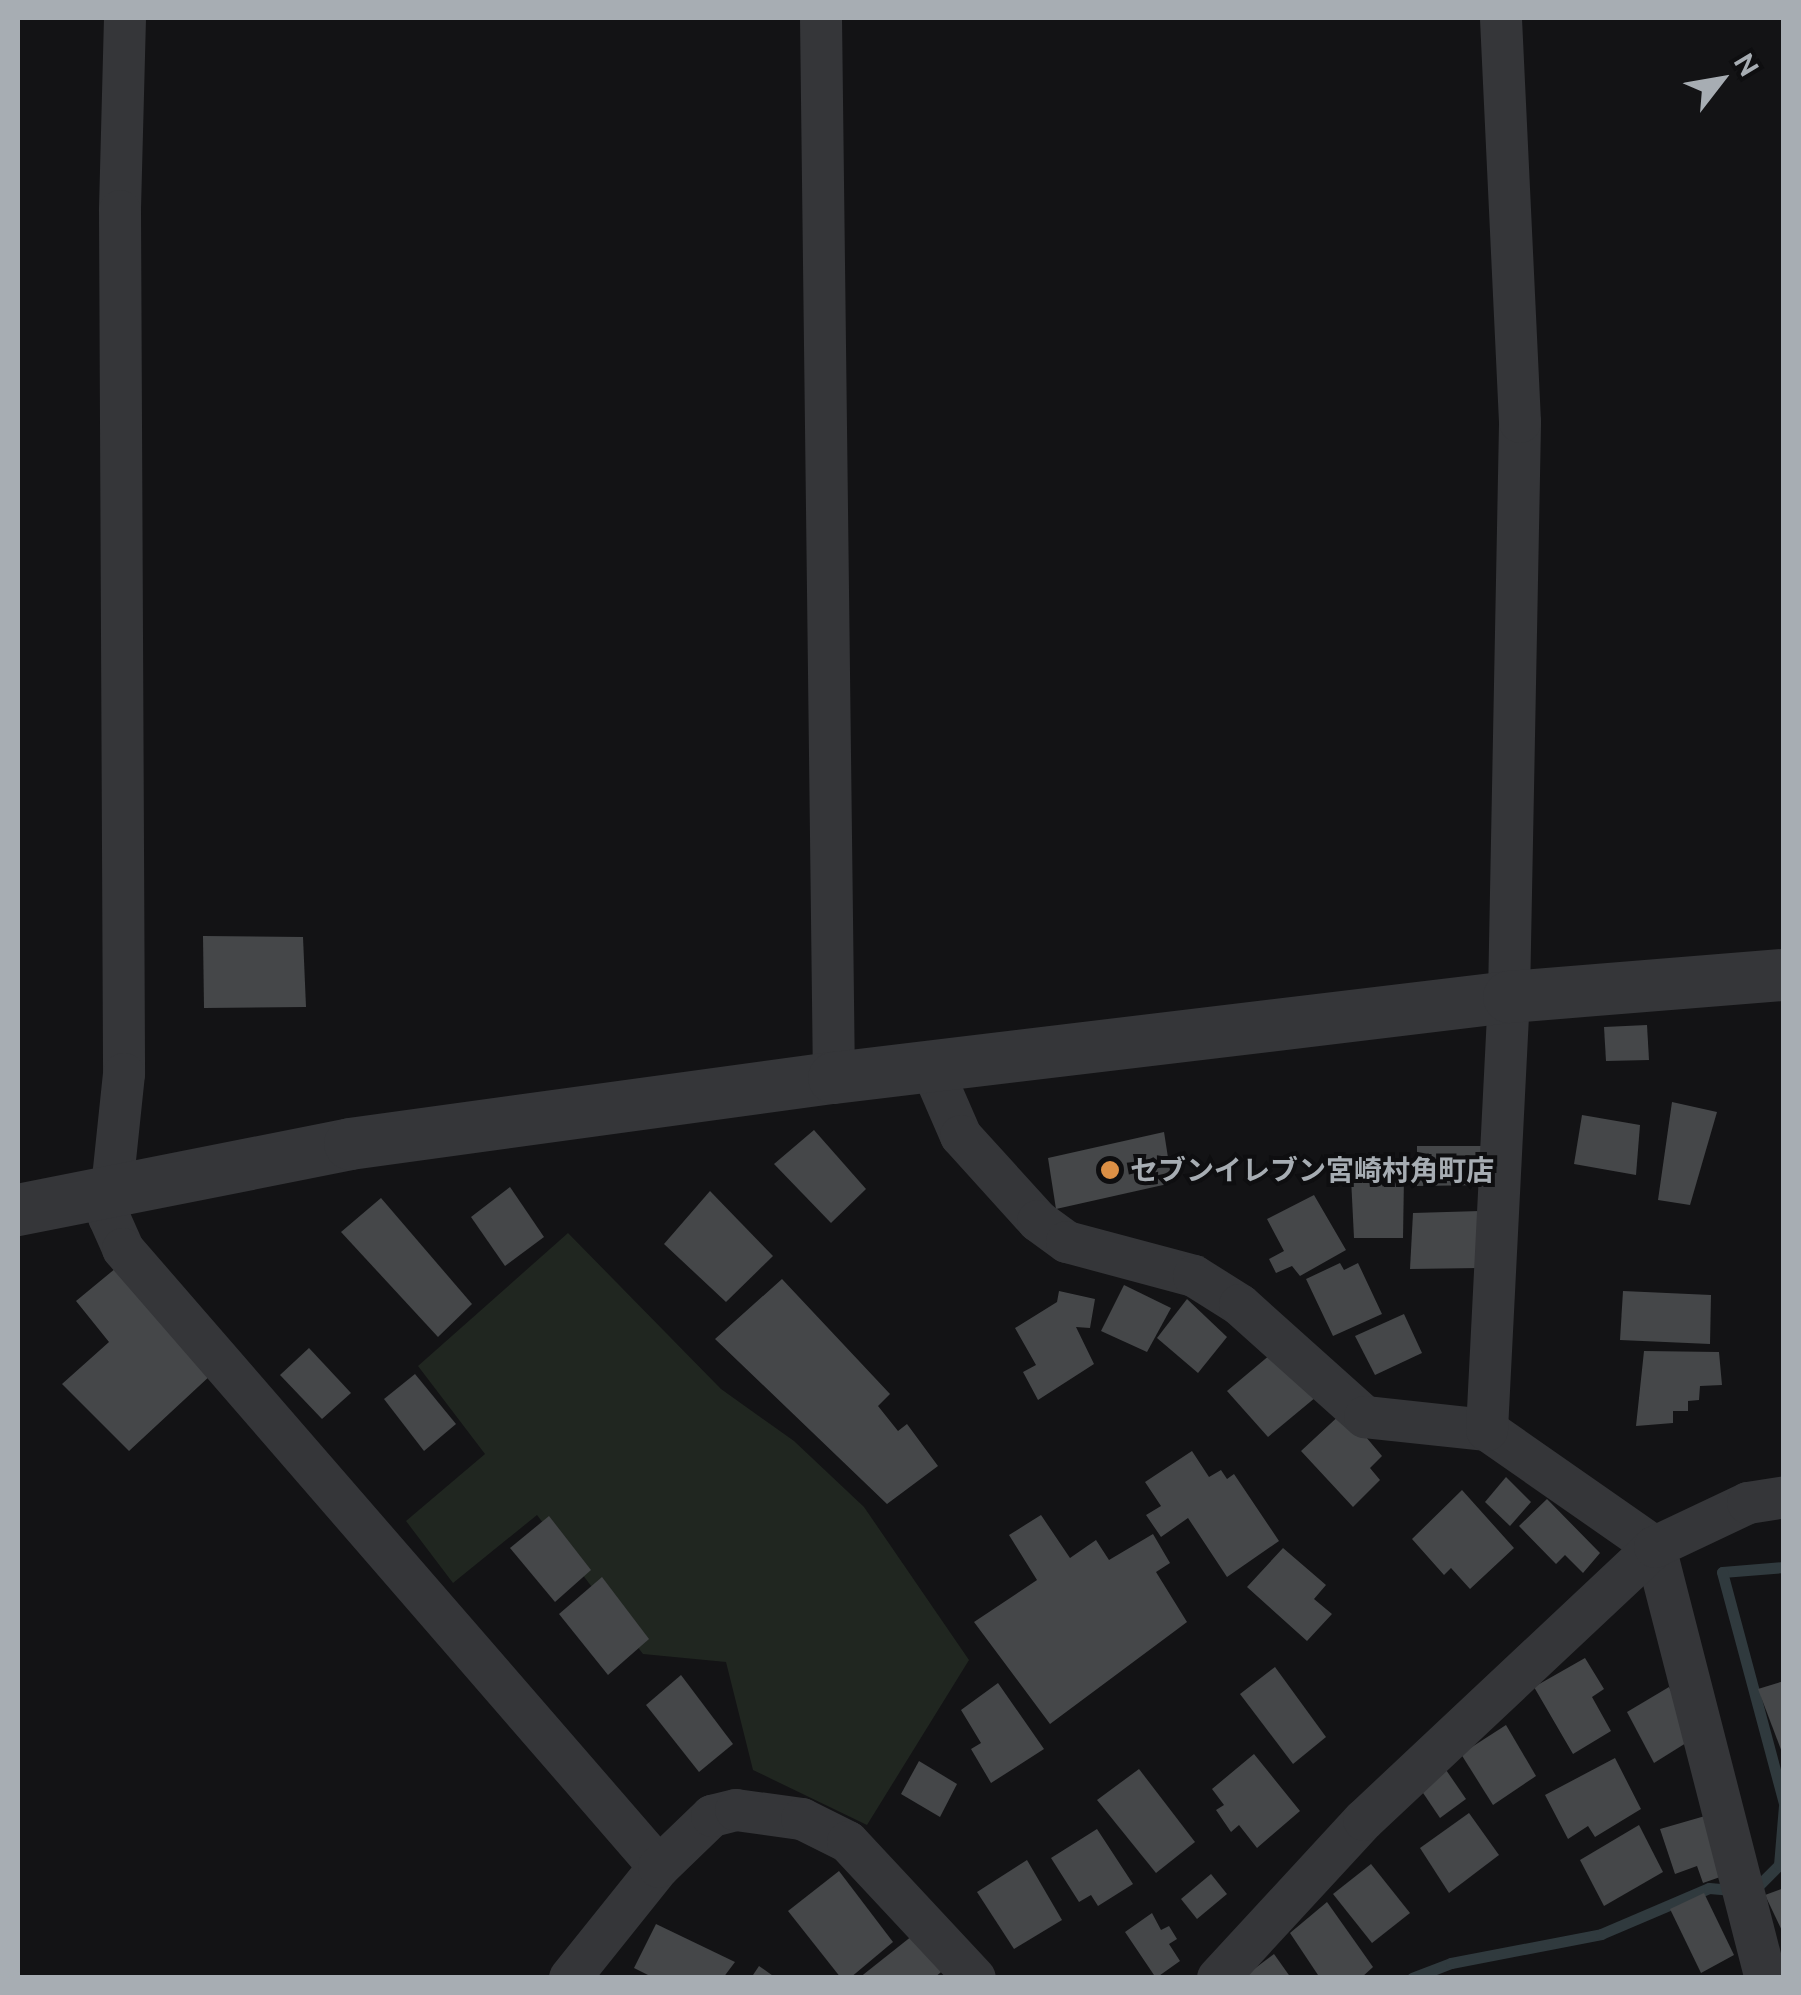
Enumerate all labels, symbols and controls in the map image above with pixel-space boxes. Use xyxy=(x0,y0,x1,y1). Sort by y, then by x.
north arrow xyxy=(1671,30,1771,130)
text: N xyxy=(1728,47,1766,81)
place label: セブンイレブン宮崎村角町店 xyxy=(1130,1153,1494,1187)
marker: セブンイレブン宮崎村角町店 xyxy=(1099,1159,1121,1181)

